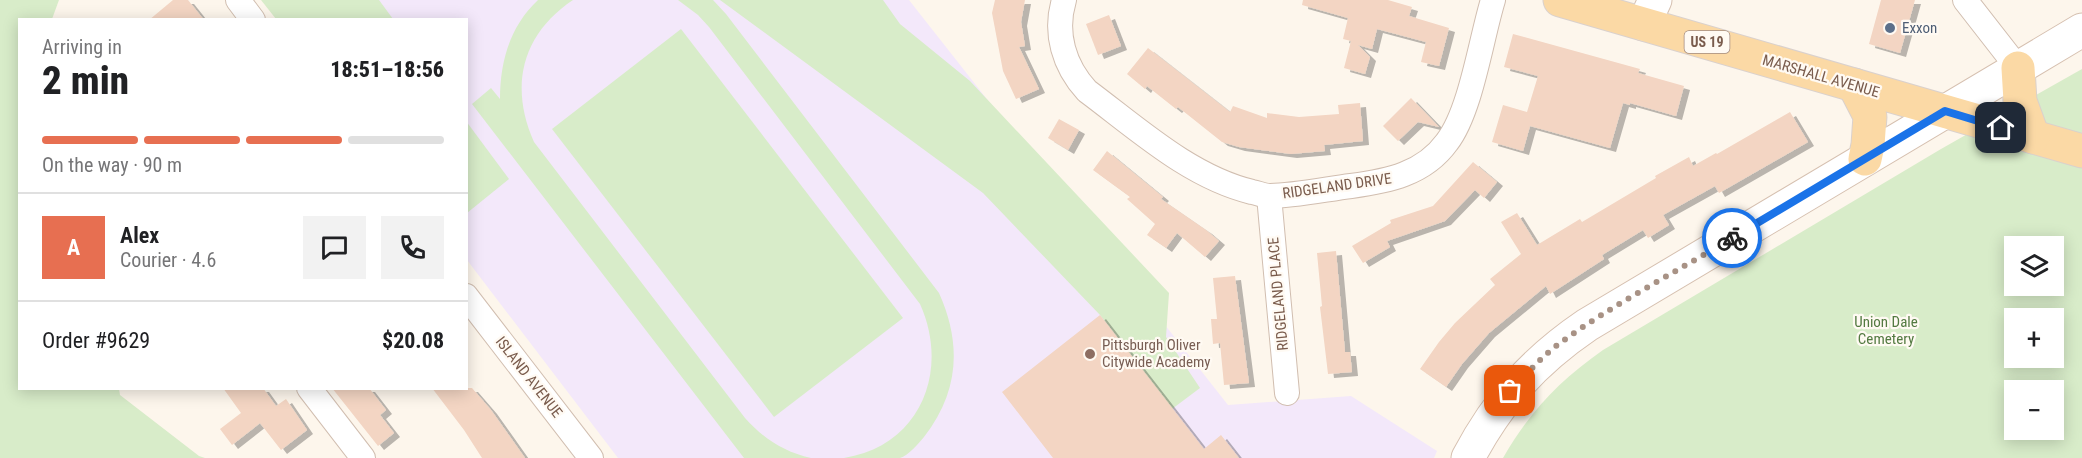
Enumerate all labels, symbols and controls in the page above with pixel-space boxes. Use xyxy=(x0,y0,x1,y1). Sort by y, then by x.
place label: Exxon xyxy=(1902,19,1937,37)
marker: Exxon xyxy=(1883,21,1897,35)
road number: US 19 xyxy=(1684,31,1730,53)
text: Arriving in xyxy=(42,35,122,59)
street label: MARSHALL AVENUE xyxy=(1761,51,1881,101)
text: 18:51–18:56 xyxy=(330,57,444,82)
text: 2 min xyxy=(42,58,129,104)
pin xyxy=(1975,102,2026,153)
icon: home xyxy=(1984,111,2017,144)
text: On the way · 90 m xyxy=(42,153,182,177)
street label: RIDGELAND DRIVE xyxy=(1281,169,1393,203)
courier xyxy=(1702,208,1762,268)
button: chat xyxy=(303,216,366,279)
button: phone xyxy=(381,216,444,279)
icon: bike xyxy=(1716,222,1749,255)
text: Alex xyxy=(120,223,159,248)
text: A xyxy=(67,235,80,260)
street label: RIDGELAND PLACE xyxy=(1264,236,1292,352)
map controls xyxy=(2004,236,2064,440)
button: layers xyxy=(2004,236,2064,296)
text: Courier · 4.6 xyxy=(120,248,216,272)
button: + xyxy=(2004,308,2064,368)
park label: Union Dale Cemetery xyxy=(1854,313,1918,348)
text: Order #9629 xyxy=(42,328,150,353)
text: $20.08 xyxy=(382,328,444,353)
street label: ISLAND AVENUE xyxy=(492,333,566,421)
place label: Pittsburgh Oliver Citywide Academy xyxy=(1102,336,1211,371)
marker: Pittsburgh Oliver Citywide Academy xyxy=(1083,347,1097,361)
pin xyxy=(1484,365,1535,416)
icon: bag xyxy=(1493,374,1526,407)
button: − xyxy=(2004,380,2064,440)

